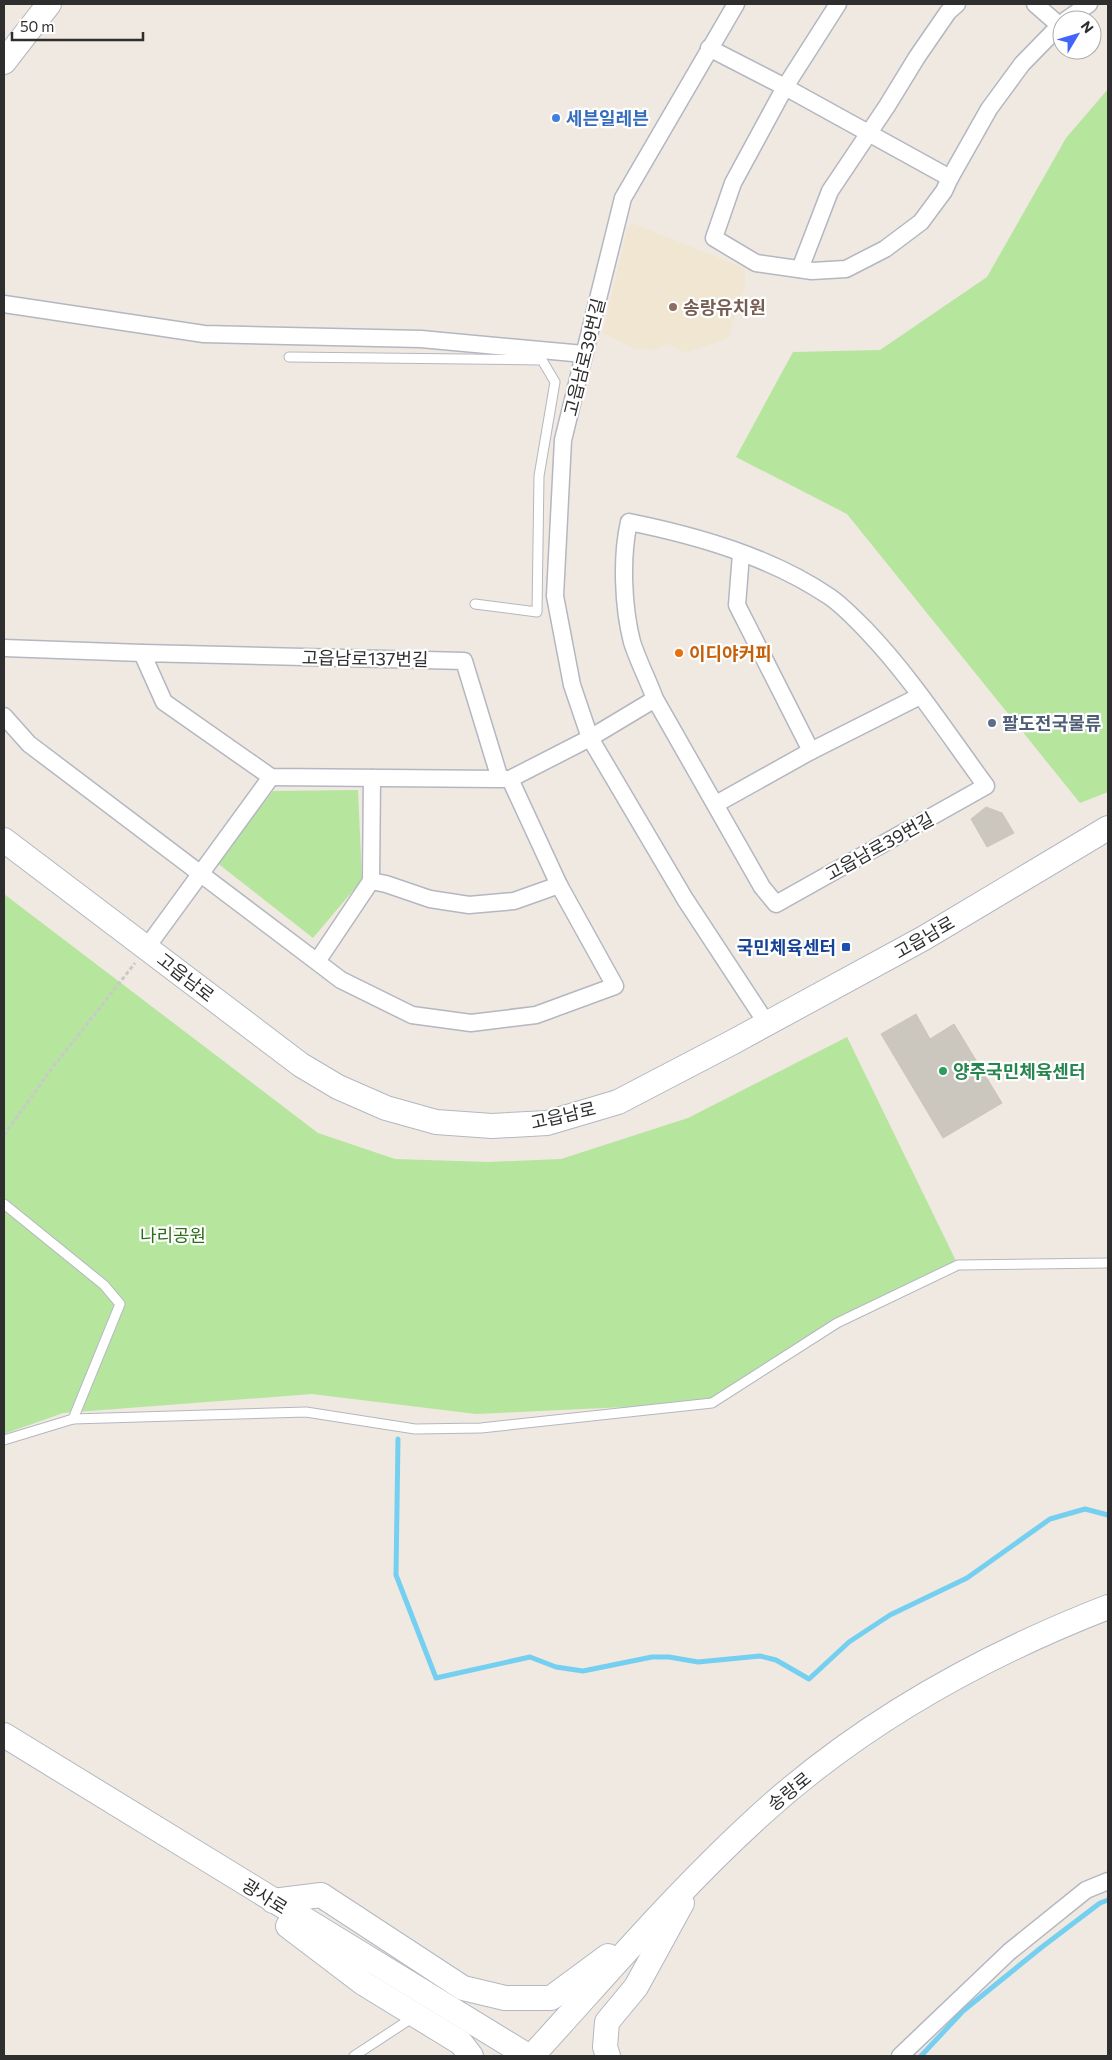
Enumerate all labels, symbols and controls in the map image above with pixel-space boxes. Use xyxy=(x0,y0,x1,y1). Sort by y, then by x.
scale bar xyxy=(12,10,144,42)
north arrow xyxy=(1052,10,1102,60)
text: 50 m xyxy=(20,17,54,35)
text: N xyxy=(1078,17,1098,36)
place label: 세븐일레븐 xyxy=(566,107,649,129)
marker: 세븐일레븐 xyxy=(550,112,562,124)
street label: 고읍남로39번길 xyxy=(559,296,609,418)
place label: 송랑유치원 xyxy=(683,296,766,318)
marker: 송랑유치원 xyxy=(667,301,679,313)
place label: 이디야커피 xyxy=(689,642,772,664)
street label: 고읍남로137번길 xyxy=(301,646,429,670)
marker: 이디야커피 xyxy=(673,647,685,659)
place label: 팔도전국물류 xyxy=(1002,712,1101,734)
marker: 팔도전국물류 xyxy=(986,717,998,729)
street label: 고읍남로39번길 xyxy=(821,807,937,885)
street label: 고읍남로 xyxy=(890,911,958,963)
place label: 국민체육센터 xyxy=(737,936,836,958)
marker: 국민체육센터 xyxy=(840,941,852,953)
street label: 고읍남로 xyxy=(153,948,219,1006)
place label: 양주국민체육센터 xyxy=(953,1060,1085,1082)
marker: 양주국민체육센터 xyxy=(937,1065,949,1077)
street label: 고읍남로 xyxy=(528,1097,598,1133)
park label: 나리공원 xyxy=(140,1224,206,1246)
street label: 송랑로 xyxy=(763,1767,815,1815)
street label: 광사로 xyxy=(238,1874,292,1918)

